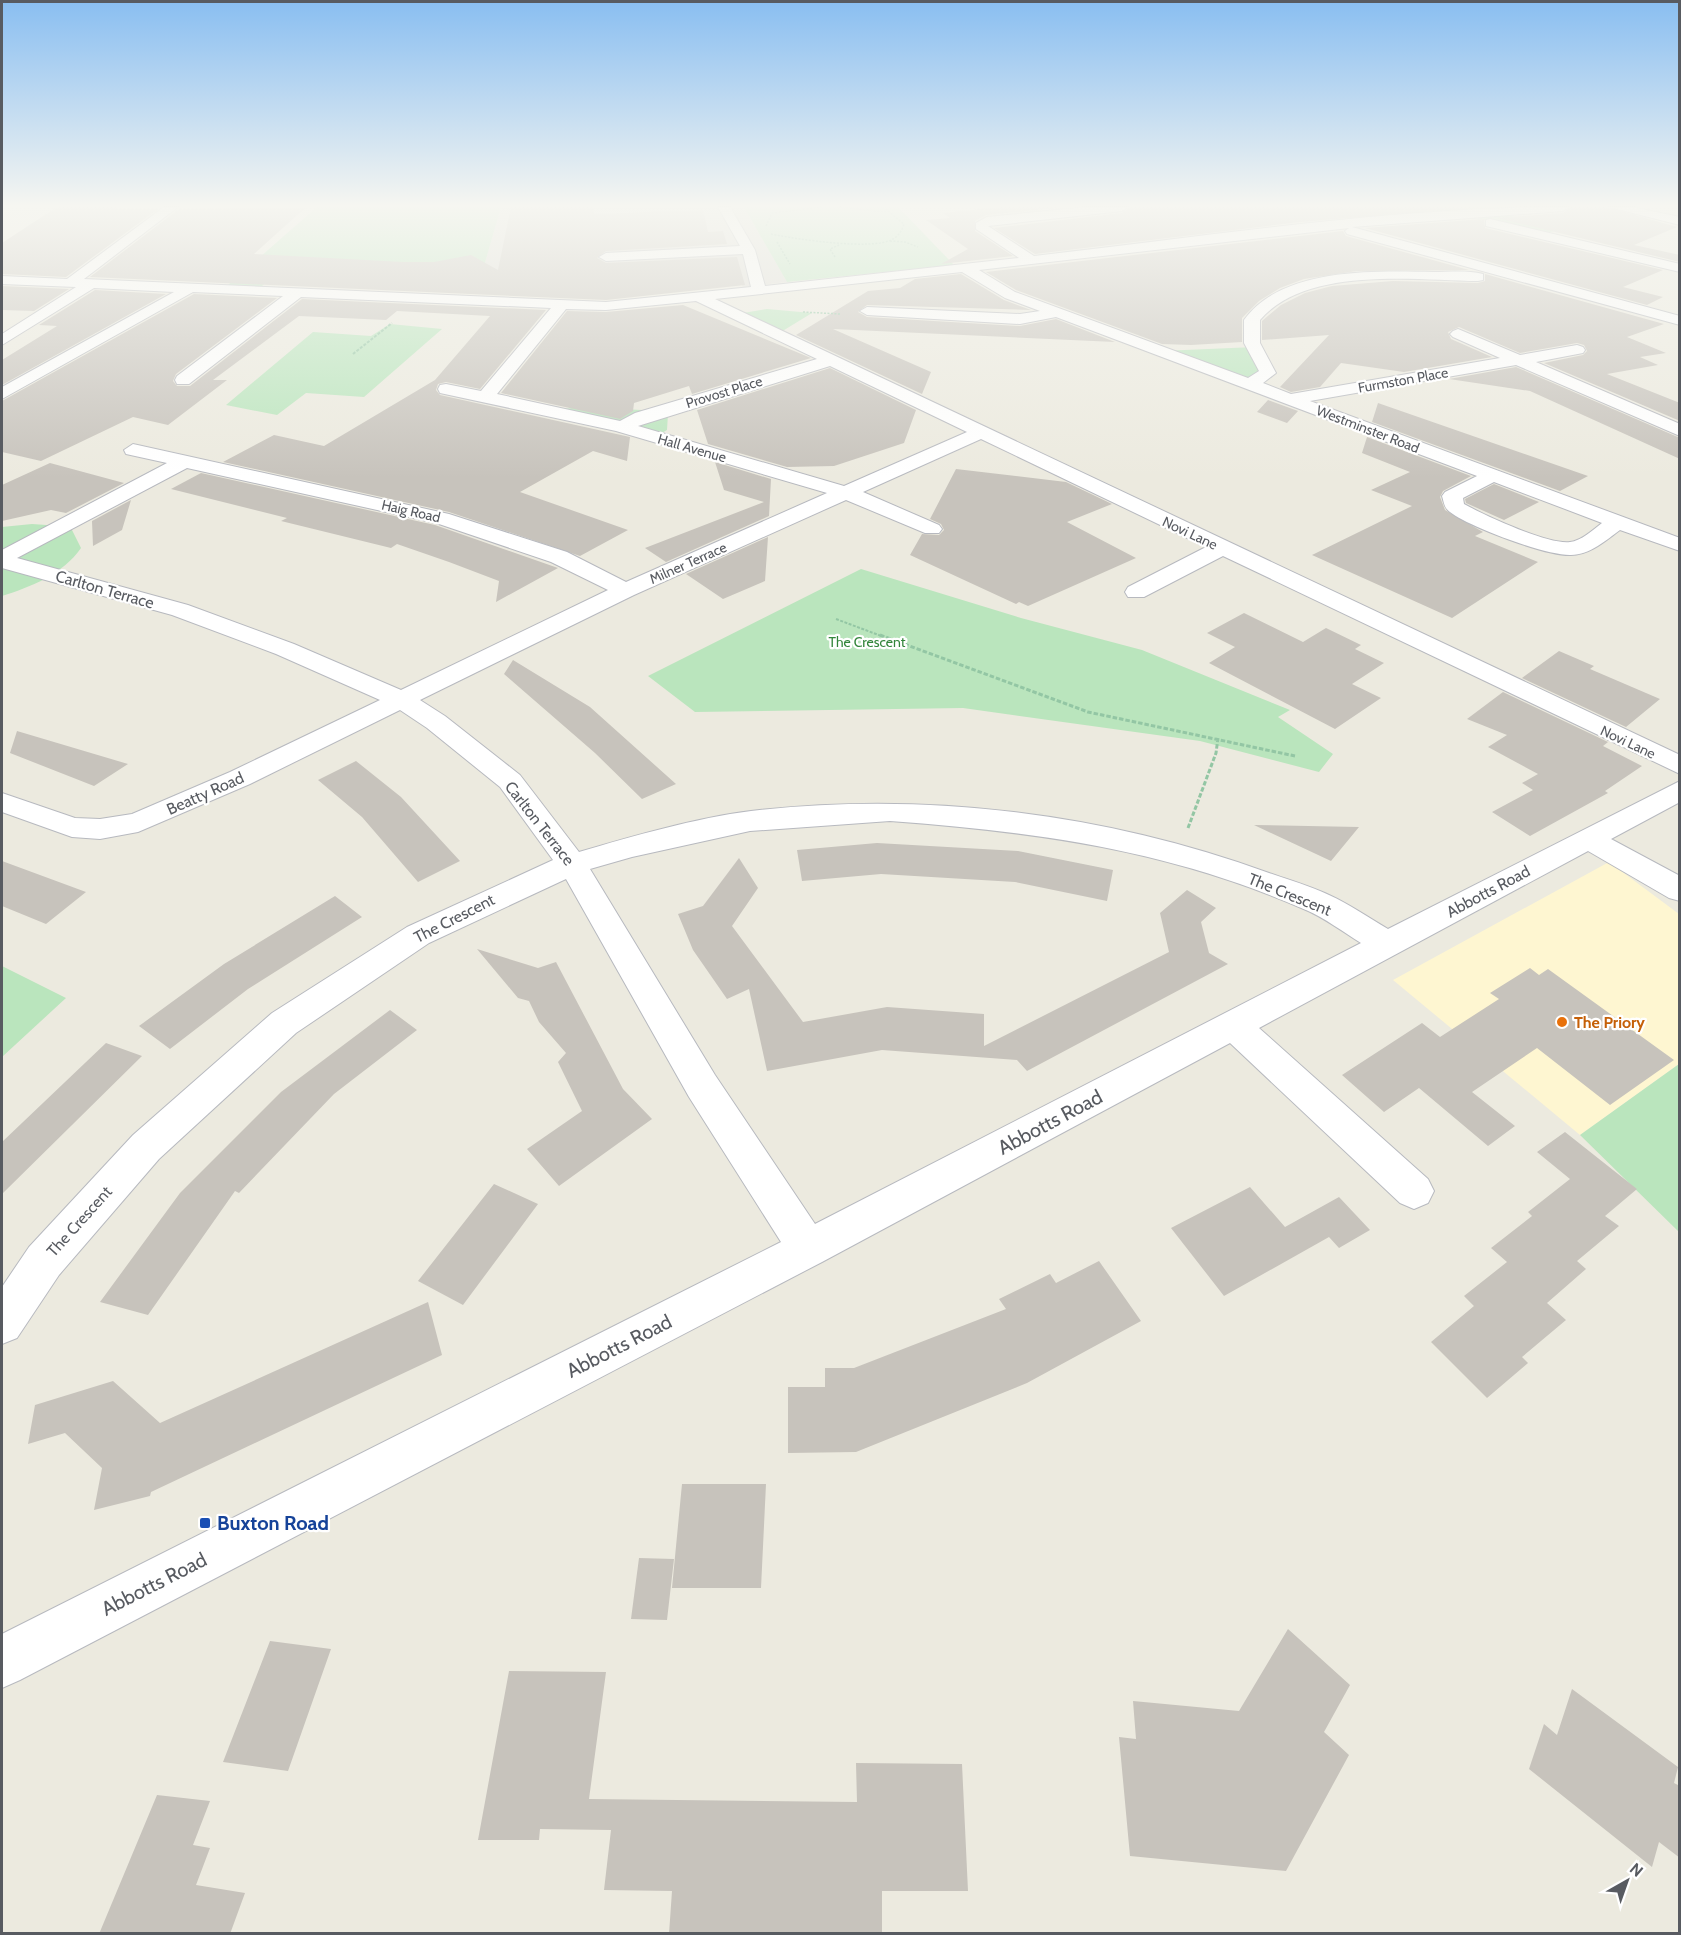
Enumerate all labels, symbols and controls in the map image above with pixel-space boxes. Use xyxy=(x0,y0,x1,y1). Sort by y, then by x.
street label: Furmston Place xyxy=(1356,363,1450,397)
street label: Provost Place xyxy=(683,372,765,412)
street label: Westminster Road xyxy=(1314,401,1422,457)
street label: Hall Avenue xyxy=(656,430,728,466)
street label: Haig Road xyxy=(380,495,442,527)
street label: Novi Lane xyxy=(1159,512,1221,554)
street label: Milner Terrace xyxy=(647,538,729,588)
street label: Carlton Terrace xyxy=(53,566,156,613)
park label: The Crescent xyxy=(829,633,906,651)
street label: Novi Lane xyxy=(1597,721,1659,763)
street label: Beatty Road xyxy=(164,768,247,819)
street label: Carlton Terrace xyxy=(501,777,578,869)
street label: Abbotts Road xyxy=(1443,861,1533,921)
street label: The Crescent xyxy=(1246,869,1335,920)
street label: The Crescent xyxy=(411,890,498,947)
place label: The Priory xyxy=(1574,1013,1645,1032)
marker: The Priory xyxy=(1555,1015,1569,1029)
street label: Abbotts Road xyxy=(994,1084,1106,1160)
street label: The Crescent xyxy=(43,1182,116,1260)
street label: Abbotts Road xyxy=(562,1309,676,1383)
place label: Buxton Road xyxy=(217,1511,329,1535)
marker: Buxton Road xyxy=(198,1516,212,1530)
street label: Abbotts Road xyxy=(97,1547,211,1621)
north arrow xyxy=(1597,1851,1657,1911)
text: N xyxy=(1626,1859,1647,1881)

